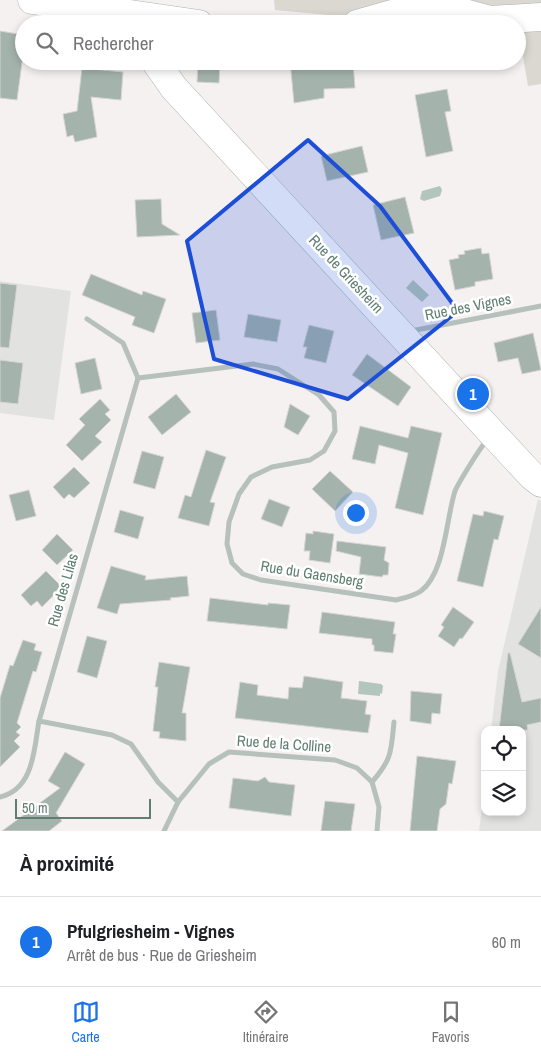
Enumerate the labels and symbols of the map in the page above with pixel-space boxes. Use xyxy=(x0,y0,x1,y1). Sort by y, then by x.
street label: Rue de Griesheim xyxy=(304,230,388,318)
street label: Rue des Vignes xyxy=(423,288,513,325)
pin: 1 xyxy=(457,375,489,413)
your location xyxy=(343,500,369,526)
street label: Rue des Lilas xyxy=(42,551,83,629)
street label: Rue du Gaensberg xyxy=(259,555,365,592)
street label: Rue de la Colline xyxy=(236,730,332,757)
scale bar xyxy=(15,796,151,819)

